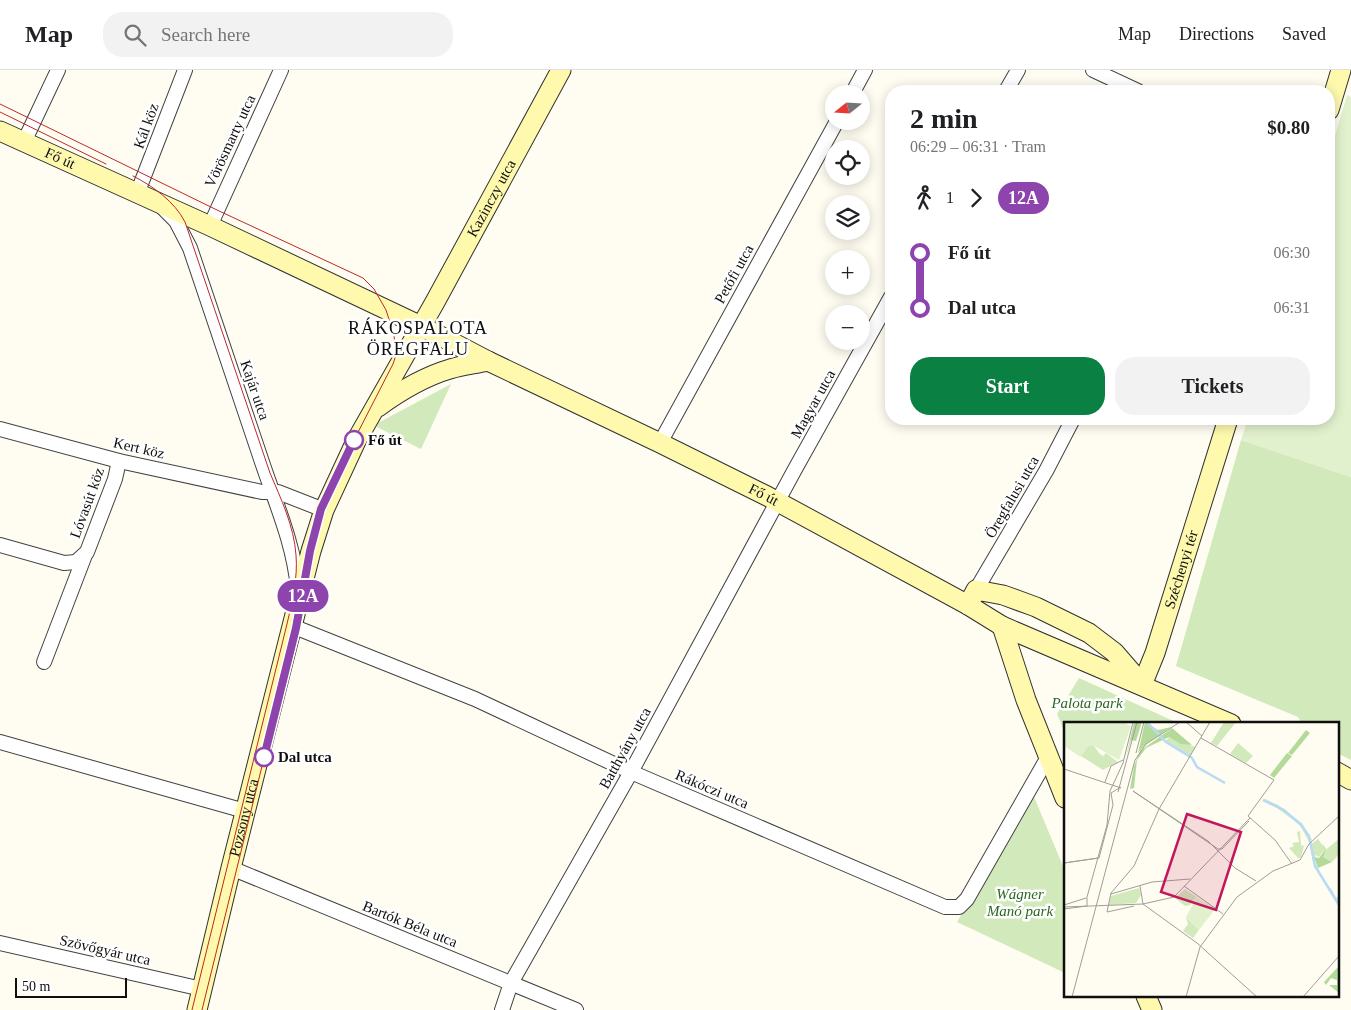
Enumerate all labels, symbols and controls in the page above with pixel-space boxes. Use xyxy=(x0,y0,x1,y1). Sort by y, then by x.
search box xyxy=(103,12,453,57)
text: Map xyxy=(25,21,73,47)
icon: search xyxy=(121,21,149,49)
text: Search here xyxy=(161,24,250,45)
text: Map xyxy=(1118,24,1151,44)
text: Directions xyxy=(1179,24,1254,44)
text: Saved xyxy=(1282,24,1326,44)
north arrow xyxy=(825,85,870,130)
map controls xyxy=(825,85,870,350)
street label: Vörösmarty utca xyxy=(202,92,259,190)
street label: Kál köz xyxy=(130,101,162,151)
text: 2 min xyxy=(910,103,978,134)
text: $0.80 xyxy=(1267,117,1310,138)
text: 06:29 – 06:31 · Tram xyxy=(910,138,1046,155)
button: locate xyxy=(825,140,870,185)
street label: Fő út xyxy=(43,144,78,172)
street label: Kazinczy utca xyxy=(464,157,519,240)
icon: walk xyxy=(910,184,938,212)
icon: forward xyxy=(962,184,990,212)
text: 12A xyxy=(1008,188,1039,208)
text: 1 xyxy=(946,189,954,206)
button: layers xyxy=(825,195,870,240)
street label: Petőfi utca xyxy=(711,242,757,306)
text: Fő út xyxy=(948,242,991,263)
text: 06:30 xyxy=(1274,244,1310,261)
button: + xyxy=(825,250,870,295)
text: Dal utca xyxy=(948,297,1016,318)
text: 06:31 xyxy=(1274,299,1310,316)
button: − xyxy=(825,305,870,350)
district label: RÁKOSPALOTA ÖREGFALU xyxy=(348,317,488,359)
button: Start xyxy=(910,357,1105,415)
button: Tickets xyxy=(1115,357,1310,415)
street label: Kajár utca xyxy=(237,358,273,422)
street label: Magyar utca xyxy=(788,367,838,441)
marker: Fő út xyxy=(344,430,364,450)
place label: Fő út xyxy=(368,432,402,448)
street label: Kert köz xyxy=(112,434,166,462)
street label: Öregfalusi utca xyxy=(982,453,1042,541)
street label: Lóvasút köz xyxy=(67,465,107,540)
street label: Fő út xyxy=(746,480,782,509)
street label: Széchenyi tér xyxy=(1161,528,1201,611)
line badge: 12A xyxy=(274,580,332,612)
text: 12A xyxy=(288,586,319,606)
park label: Palota park xyxy=(1050,695,1123,711)
street label: Batthyány utca xyxy=(596,704,654,791)
inset map xyxy=(1064,722,1338,998)
marker: Dal utca xyxy=(254,747,274,767)
place label: Dal utca xyxy=(278,749,332,765)
street label: Rákóczi utca xyxy=(673,766,751,812)
street label: Pozsony utca xyxy=(226,777,261,858)
park label: Wágner Manó park xyxy=(986,886,1053,919)
street label: Bartók Béla utca xyxy=(360,898,460,950)
street label: Szövőgyár utca xyxy=(58,932,152,968)
scale bar xyxy=(15,975,128,998)
text: 50 m xyxy=(22,979,50,994)

